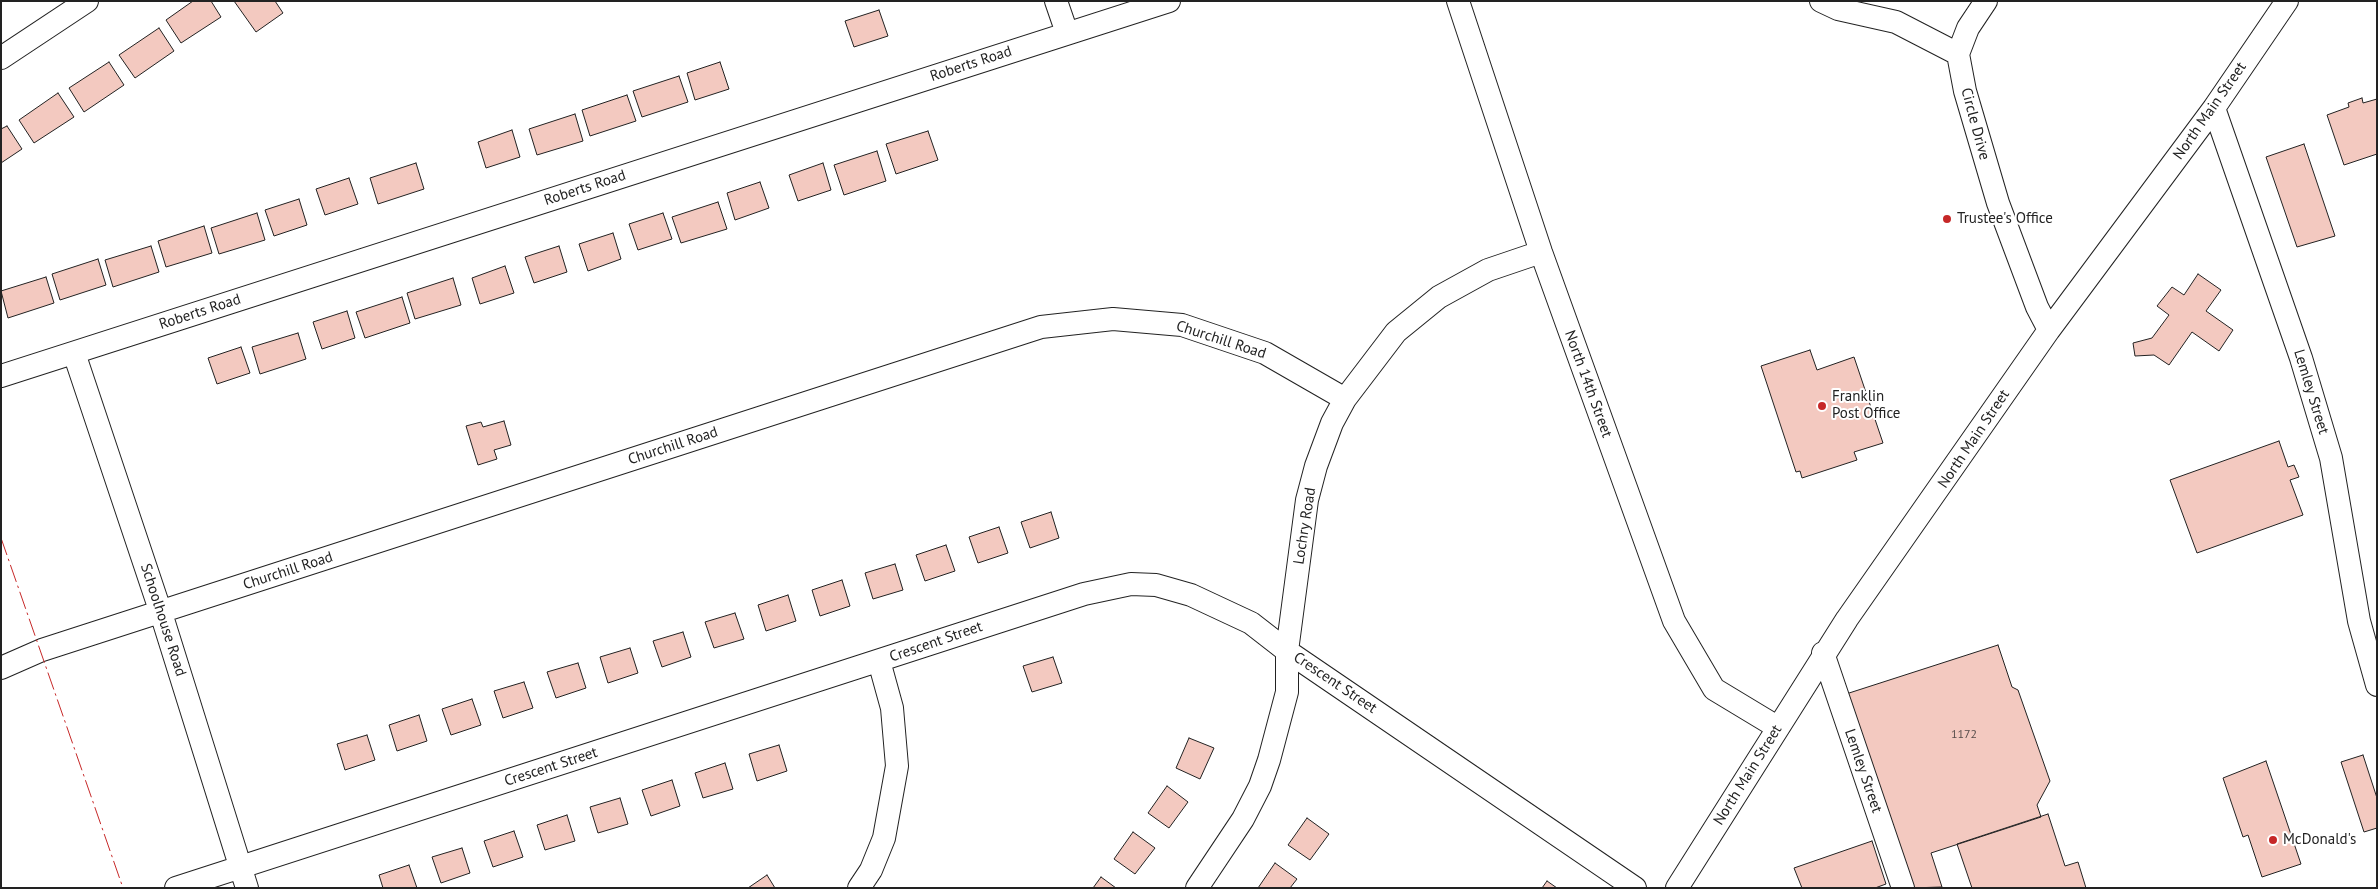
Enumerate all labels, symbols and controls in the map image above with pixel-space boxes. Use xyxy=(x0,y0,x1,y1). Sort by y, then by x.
street label: Roberts Road xyxy=(928,42,1014,86)
street label: North Main Street xyxy=(2170,59,2250,163)
street label: Circle Drive xyxy=(1957,86,1993,162)
street label: Roberts Road xyxy=(542,166,628,210)
place label: Trustee's Office xyxy=(1957,210,2053,228)
marker: Trustee's Office xyxy=(1941,213,1953,225)
street label: Roberts Road xyxy=(157,290,243,334)
street label: Churchill Road xyxy=(1174,317,1268,363)
street label: North 14th Street xyxy=(1560,328,1616,440)
street label: Lemley Street xyxy=(2290,347,2332,437)
street label: North Main Street xyxy=(1934,386,2014,492)
place label: Franklin Post Office xyxy=(1832,388,1900,423)
marker: Franklin Post Office xyxy=(1816,400,1828,412)
street label: Churchill Road xyxy=(626,423,720,469)
street label: Lochry Road xyxy=(1290,486,1320,566)
street label: Churchill Road xyxy=(241,548,335,594)
street label: Schoolhouse Road xyxy=(136,561,190,679)
street label: Crescent Street xyxy=(887,618,985,666)
street label: Crescent Street xyxy=(1290,648,1380,718)
street label: North Main Street xyxy=(1710,722,1786,828)
street label: Lemley Street xyxy=(1840,727,1886,815)
house number: 1172 xyxy=(1951,728,1977,742)
street label: Crescent Street xyxy=(502,743,600,791)
place label: McDonald's xyxy=(2283,831,2356,849)
marker: McDonald's xyxy=(2267,834,2279,846)

